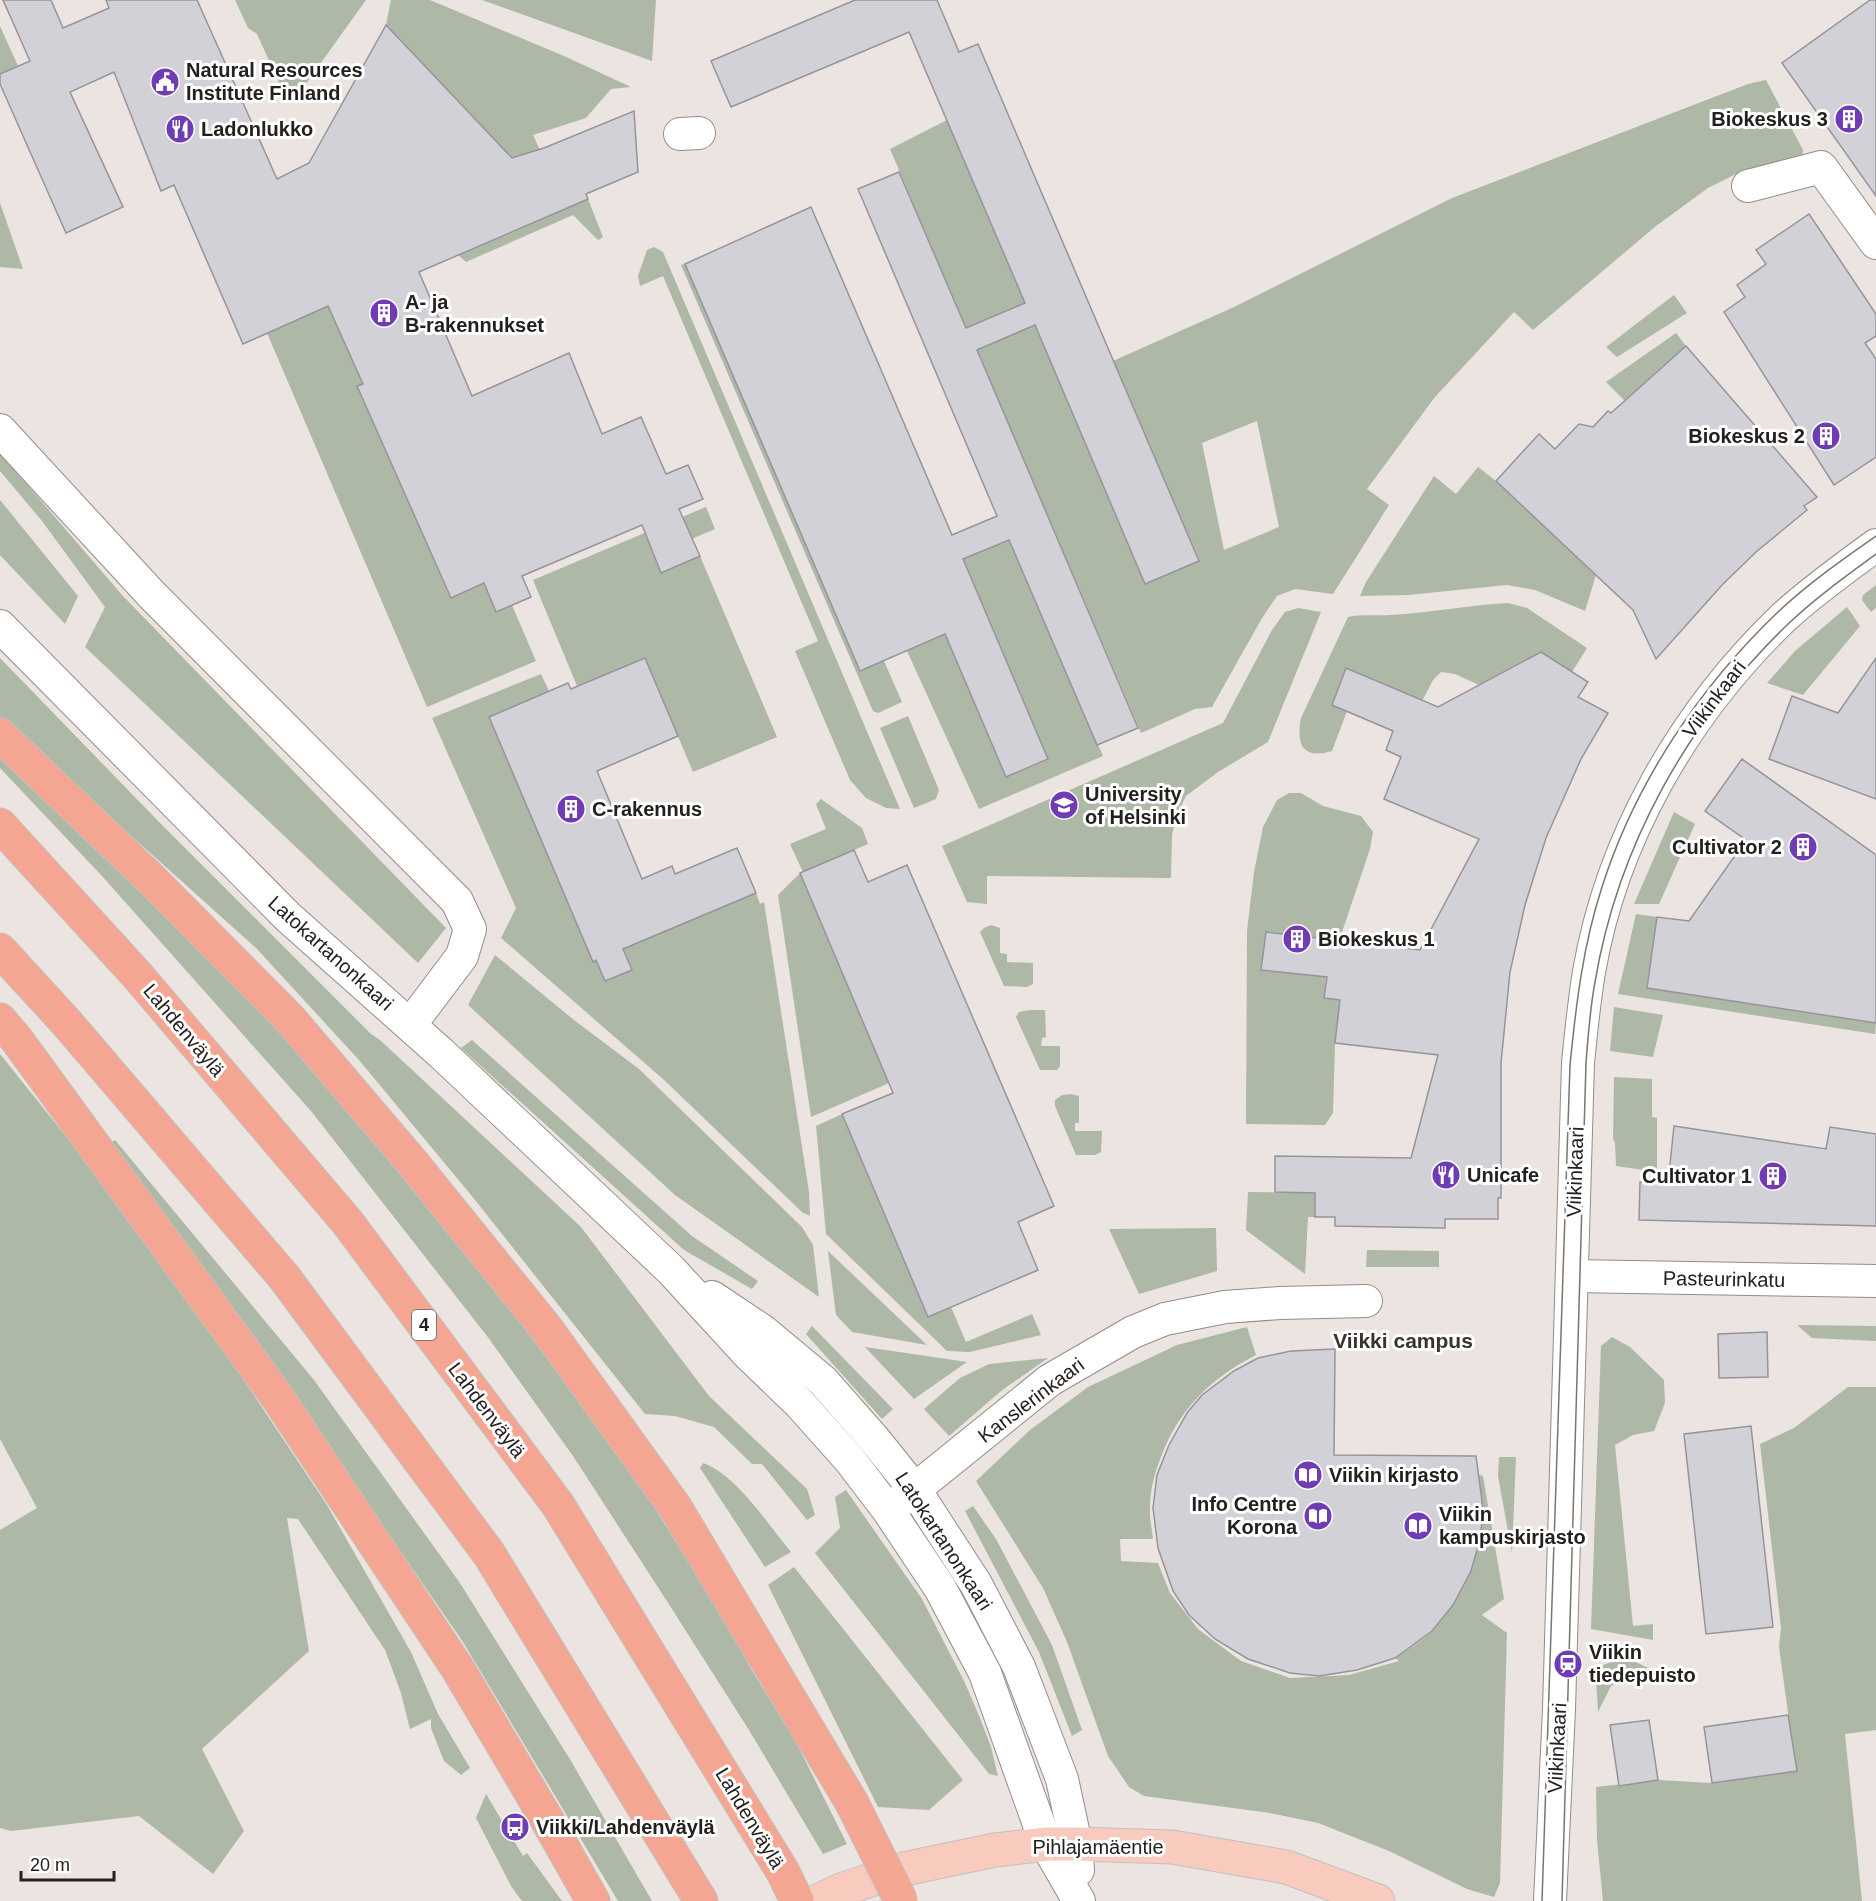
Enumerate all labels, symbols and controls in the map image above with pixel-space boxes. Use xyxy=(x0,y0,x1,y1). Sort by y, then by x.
place label: Natural Resources Institute Finland xyxy=(186,59,363,104)
public building icon: Natural Resources Institute Finland xyxy=(149,66,181,98)
building icon: Biokeskus 3 xyxy=(1833,103,1865,135)
place label: Biokeskus 3 xyxy=(1711,108,1828,130)
restaurant icon: Ladonlukko xyxy=(164,113,196,145)
place label: Ladonlukko xyxy=(201,118,313,140)
place label: A- ja B-rakennukset xyxy=(405,291,544,336)
building icon: A- ja B-rakennukset xyxy=(368,297,400,329)
building icon: Biokeskus 2 xyxy=(1810,420,1842,452)
place label: Biokeskus 2 xyxy=(1688,425,1805,447)
street label: Viikinkaari xyxy=(1678,656,1750,742)
place label: University of Helsinki xyxy=(1085,783,1186,828)
school or university icon: University of Helsinki xyxy=(1048,789,1080,821)
building icon: C-rakennus xyxy=(555,793,587,825)
place label: C-rakennus xyxy=(592,798,702,820)
building icon: Cultivator 2 xyxy=(1787,831,1819,863)
place label: Cultivator 2 xyxy=(1672,836,1782,858)
street label: Latokartanonkaari xyxy=(264,891,398,1015)
building icon: Biokeskus 1 xyxy=(1281,923,1313,955)
place label: Biokeskus 1 xyxy=(1318,928,1435,950)
street label: Lahdenväylä xyxy=(139,979,229,1081)
street label: Viikinkaari xyxy=(1562,1126,1588,1218)
restaurant icon: Unicafe xyxy=(1430,1159,1462,1191)
building icon: Cultivator 1 xyxy=(1757,1160,1789,1192)
place label: Unicafe xyxy=(1467,1164,1539,1186)
place label: Cultivator 1 xyxy=(1642,1165,1752,1187)
street label: Pasteurinkatu xyxy=(1663,1267,1785,1291)
road number: 4 xyxy=(412,1310,436,1340)
district label: Viikki campus xyxy=(1333,1329,1473,1352)
street label: Kanslerinkaari xyxy=(974,1353,1088,1447)
street label: Lahdenväylä xyxy=(444,1358,530,1463)
library icon: Viikin kirjasto xyxy=(1292,1459,1324,1491)
place label: Viikin kirjasto xyxy=(1329,1464,1459,1486)
street label: Latokartanonkaari xyxy=(891,1468,997,1614)
place label: Info Centre Korona xyxy=(1191,1493,1298,1538)
library icon: Info Centre Korona xyxy=(1302,1500,1334,1532)
place label: Viikin kampuskirjasto xyxy=(1439,1503,1586,1548)
library icon: Viikin kampuskirjasto xyxy=(1402,1510,1434,1542)
place label: Viikin tiedepuisto xyxy=(1589,1641,1696,1686)
station icon: Viikin tiedepuisto xyxy=(1552,1648,1584,1680)
street label: Viikinkaari xyxy=(1544,1702,1570,1794)
street label: Lahdenväylä xyxy=(711,1764,789,1873)
bus stop icon: Viikki/Lahdenväylä xyxy=(499,1811,531,1843)
place label: Viikki/Lahdenväylä xyxy=(536,1816,715,1838)
street label: Pihlajamäentie xyxy=(1032,1836,1164,1858)
scale bar xyxy=(21,1844,114,1882)
text: 20 m xyxy=(30,1855,70,1875)

